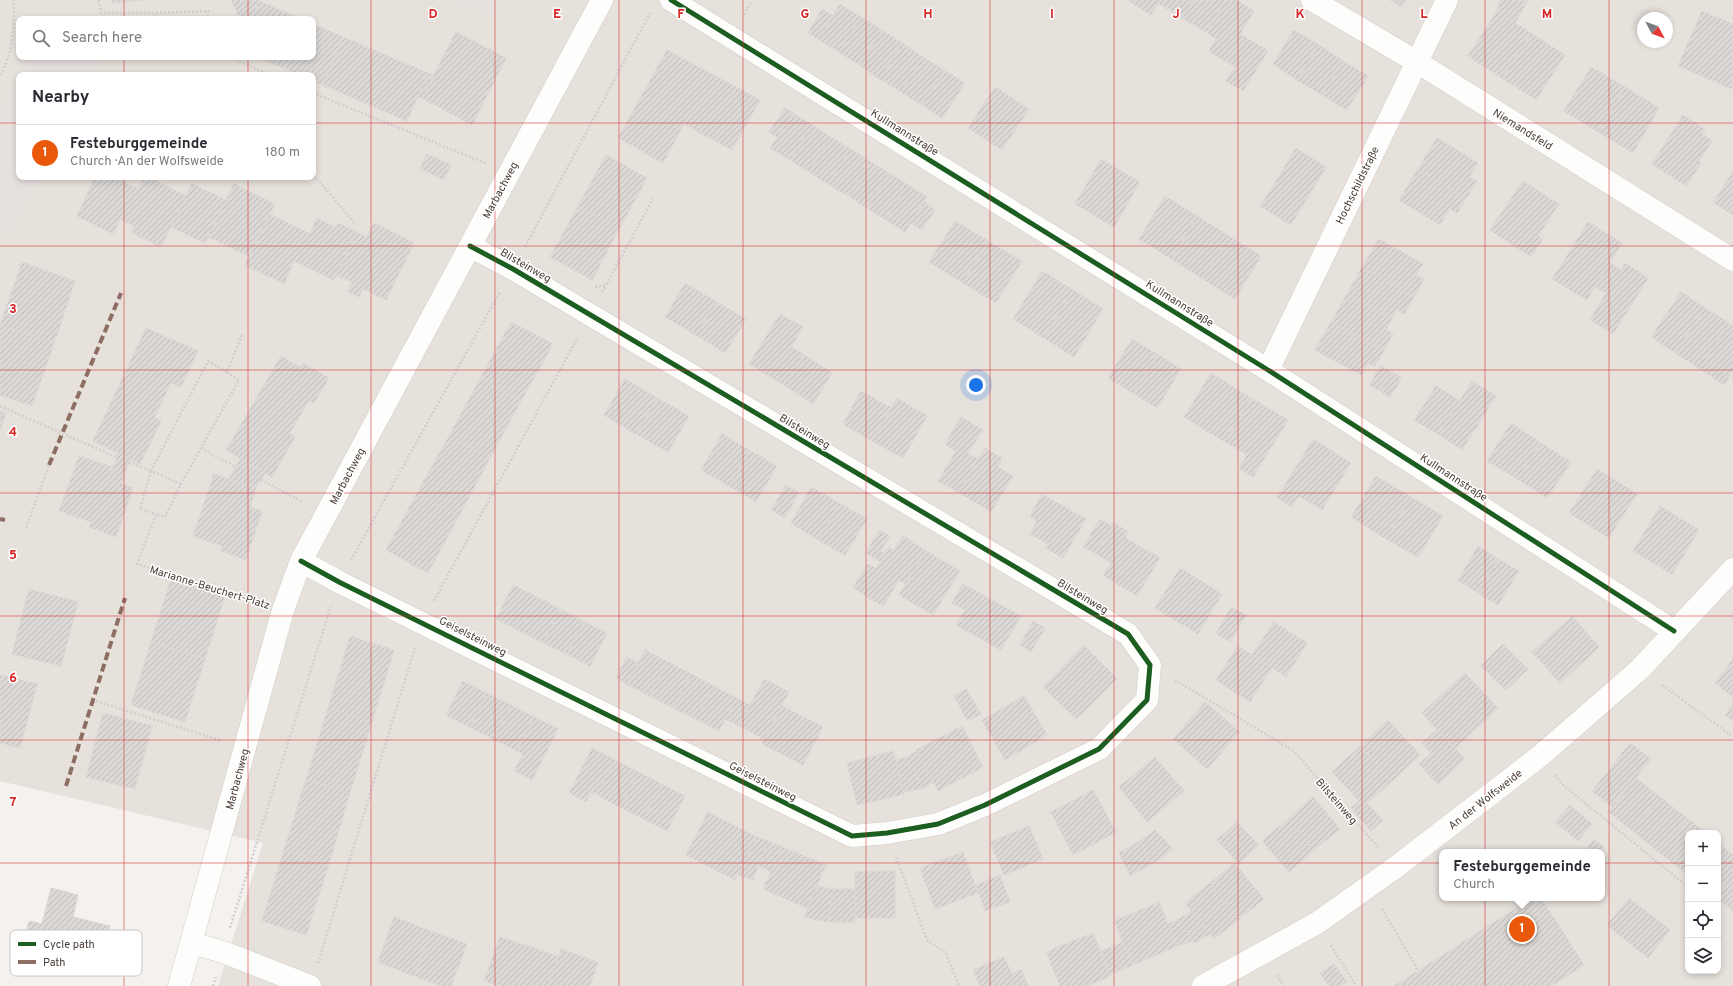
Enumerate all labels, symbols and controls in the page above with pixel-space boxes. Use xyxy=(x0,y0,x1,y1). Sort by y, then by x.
text: D xyxy=(428,7,438,23)
text: E xyxy=(553,7,561,23)
text: F xyxy=(677,7,685,23)
text: G xyxy=(801,7,810,23)
text: H xyxy=(923,7,933,23)
text: I xyxy=(1050,7,1054,23)
text: J xyxy=(1172,7,1180,23)
text: K xyxy=(1295,7,1305,23)
text: L xyxy=(1420,7,1428,23)
text: M xyxy=(1542,7,1552,23)
north arrow xyxy=(1637,12,1673,48)
search box xyxy=(16,16,316,60)
icon: search xyxy=(30,27,52,49)
text: Search here xyxy=(62,29,142,48)
text: Nearby xyxy=(32,87,89,109)
street label: Kullmannstraße xyxy=(868,106,941,159)
street label: Niemandsfeld xyxy=(1490,106,1555,154)
text: Festeburggemeinde xyxy=(70,135,208,154)
street label: Hochschildstraße xyxy=(1333,144,1383,227)
text: 1 xyxy=(42,145,48,161)
text: 180 m xyxy=(265,145,300,161)
text: Church · An der Wolfsweide xyxy=(70,154,224,170)
street label: Marbachweg xyxy=(480,160,522,221)
street label: Bilsteinweg xyxy=(497,246,554,286)
street label: Kullmannstraße xyxy=(1143,277,1216,330)
text: 3 xyxy=(9,302,17,318)
your location xyxy=(966,375,986,395)
street label: Bilsteinweg xyxy=(777,411,832,452)
text: 4 xyxy=(9,425,17,441)
street label: Marbachweg xyxy=(327,446,369,507)
street label: Kullmannstraße xyxy=(1417,451,1490,505)
text: 5 xyxy=(9,548,17,564)
street label: Marianne-Beuchert-Platz xyxy=(148,563,272,613)
street label: Bilsteinweg xyxy=(1055,576,1110,617)
street label: Geiselsteinweg xyxy=(436,614,509,660)
text: 6 xyxy=(9,671,17,687)
street label: Marbachweg xyxy=(223,747,253,811)
street label: Geiselsteinweg xyxy=(726,759,799,805)
street label: An der Wolfsweide xyxy=(1446,766,1526,833)
street label: Bilsteinweg xyxy=(1312,776,1360,828)
text: 7 xyxy=(10,795,17,811)
map controls xyxy=(1685,830,1721,974)
button: + xyxy=(1685,830,1721,866)
popup xyxy=(1439,849,1605,901)
text: Festeburggemeinde xyxy=(1453,858,1591,877)
button: − xyxy=(1685,866,1721,902)
text: Church xyxy=(1453,877,1495,893)
button: locate xyxy=(1685,902,1721,938)
pin: 1 xyxy=(1509,914,1535,944)
legend xyxy=(10,930,142,976)
text: Cycle path xyxy=(43,938,95,952)
button: layers xyxy=(1685,938,1721,974)
text: Path xyxy=(43,956,65,970)

